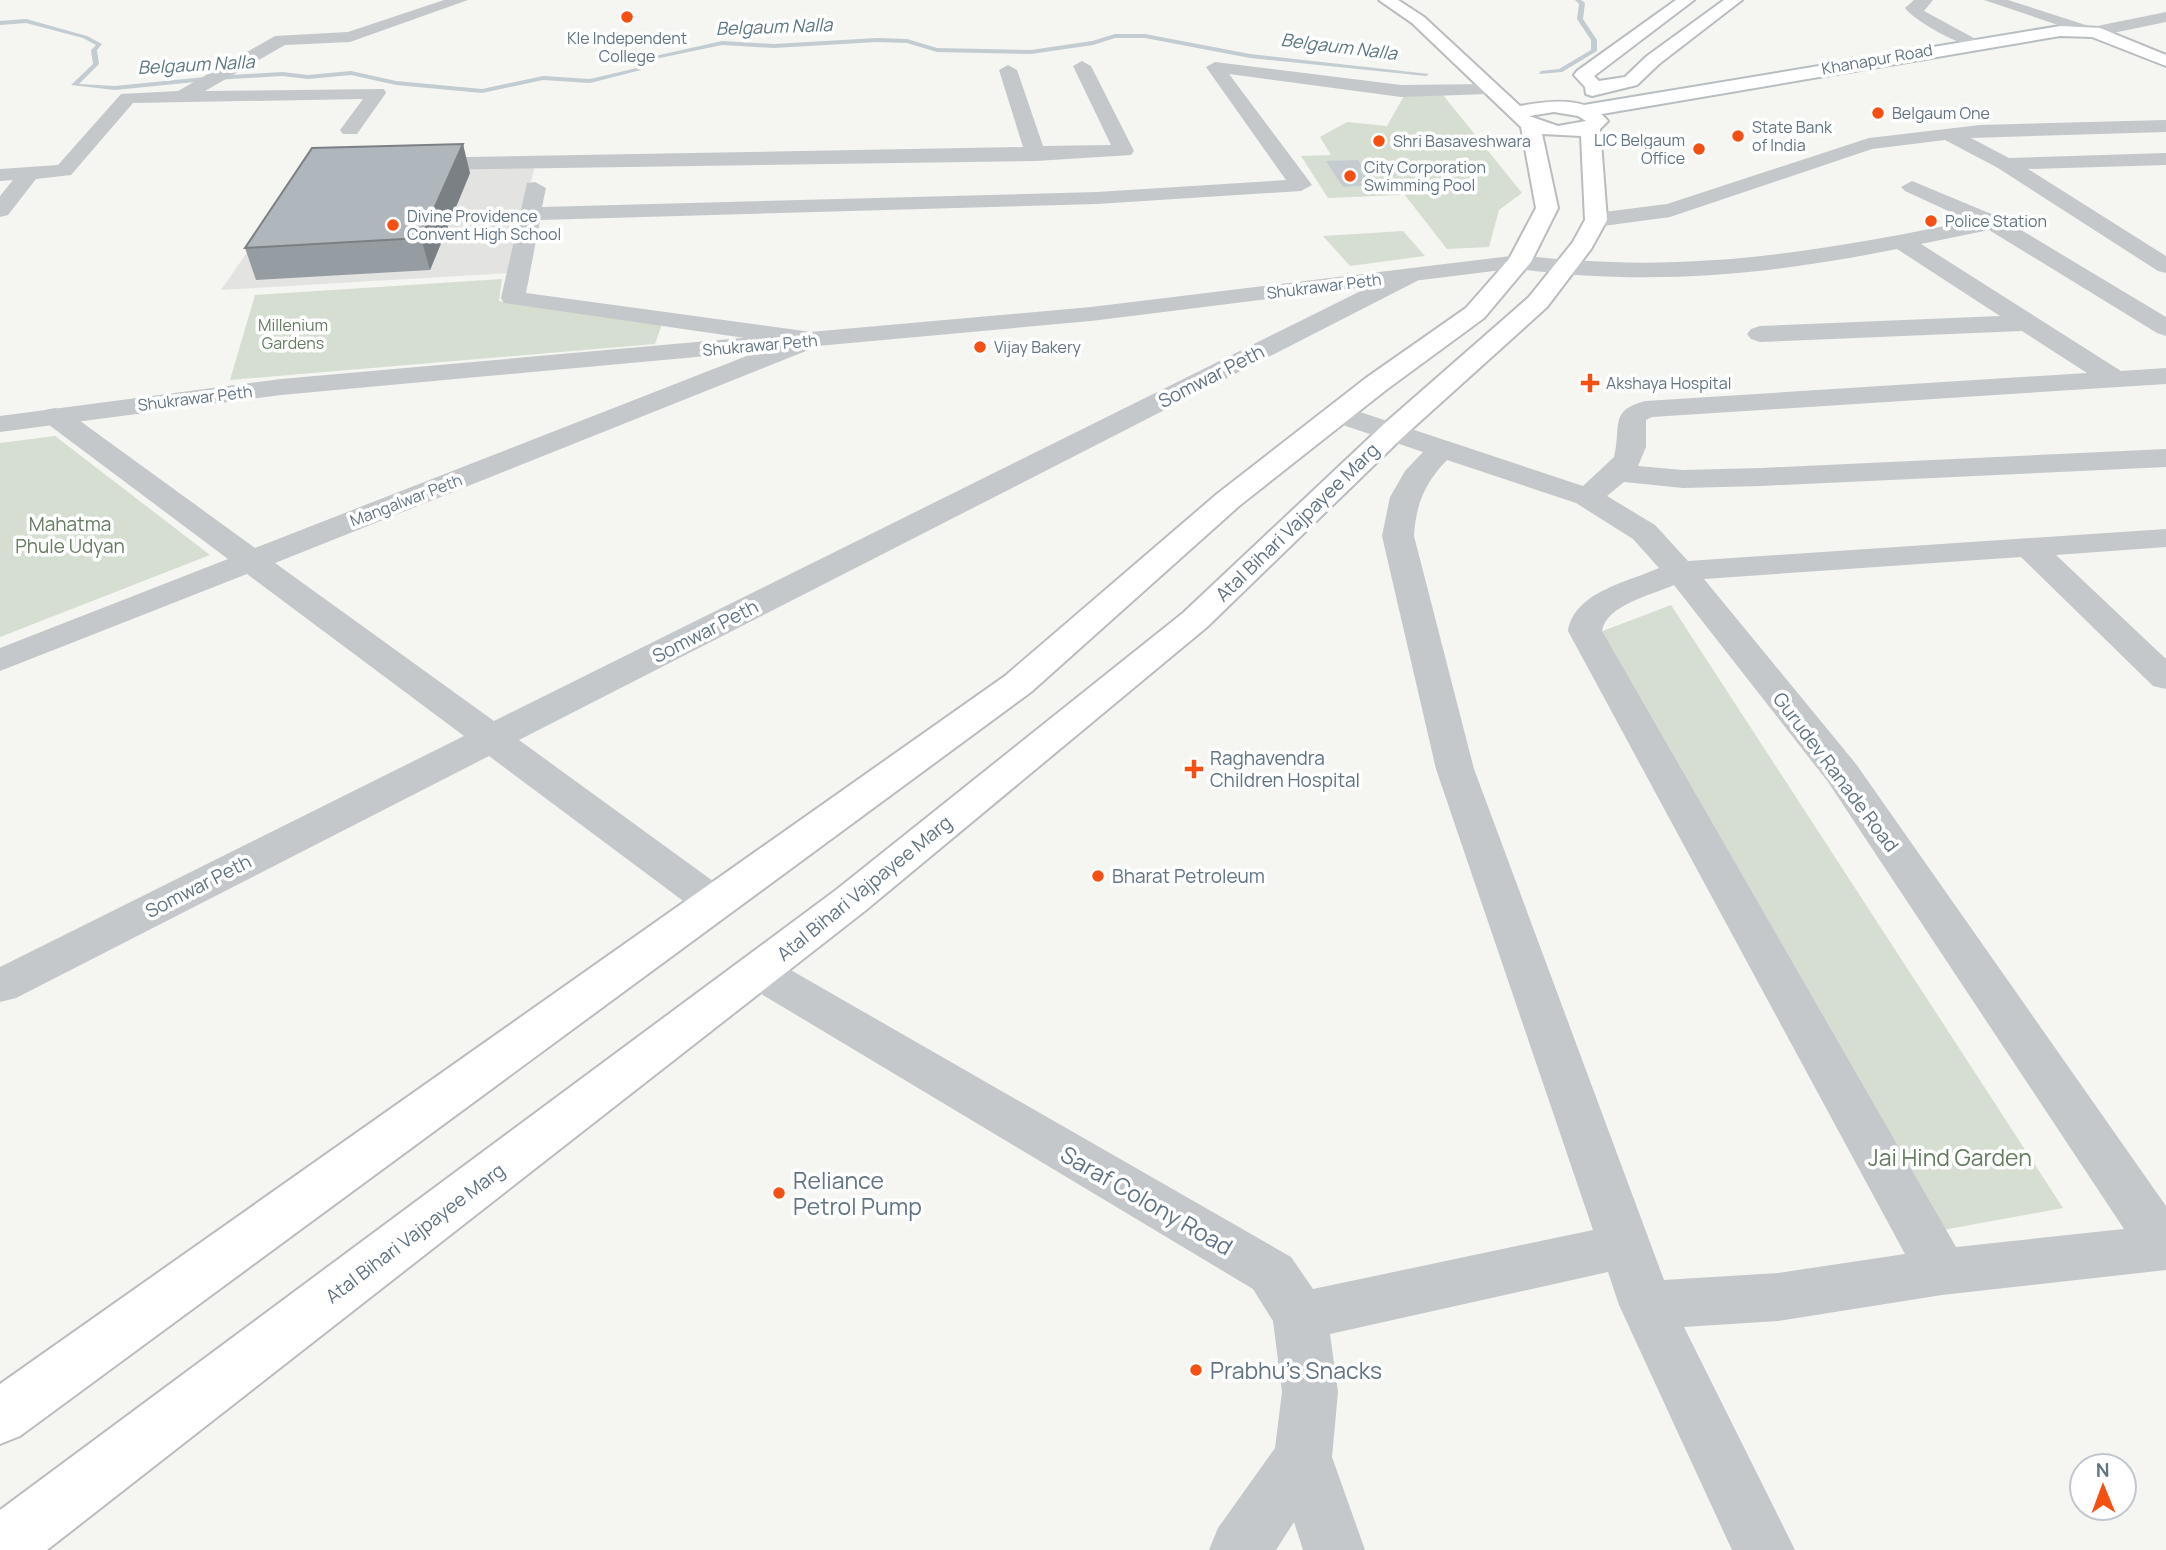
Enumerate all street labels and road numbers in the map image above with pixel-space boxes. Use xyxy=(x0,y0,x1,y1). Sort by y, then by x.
street label: Khanapur Road xyxy=(1820,38,1934,80)
street label: Shukrawar Peth xyxy=(1265,268,1383,304)
street label: Shukrawar Peth xyxy=(702,329,818,361)
street label: Somwar Peth xyxy=(1154,338,1268,414)
street label: Shukrawar Peth xyxy=(136,380,254,416)
street label: Atal Bihari Vajpayee Marg xyxy=(1210,437,1384,607)
street label: Mangalwar Peth xyxy=(347,469,465,531)
street label: Somwar Peth xyxy=(648,593,762,669)
street label: Gurudev Ranade Road xyxy=(1767,687,1905,857)
street label: Atal Bihari Vajpayee Marg xyxy=(771,809,957,967)
street label: Somwar Peth xyxy=(141,848,255,924)
street label: Saraf Colony Road xyxy=(1055,1138,1239,1262)
street label: Atal Bihari Vajpayee Marg xyxy=(320,1157,510,1309)

